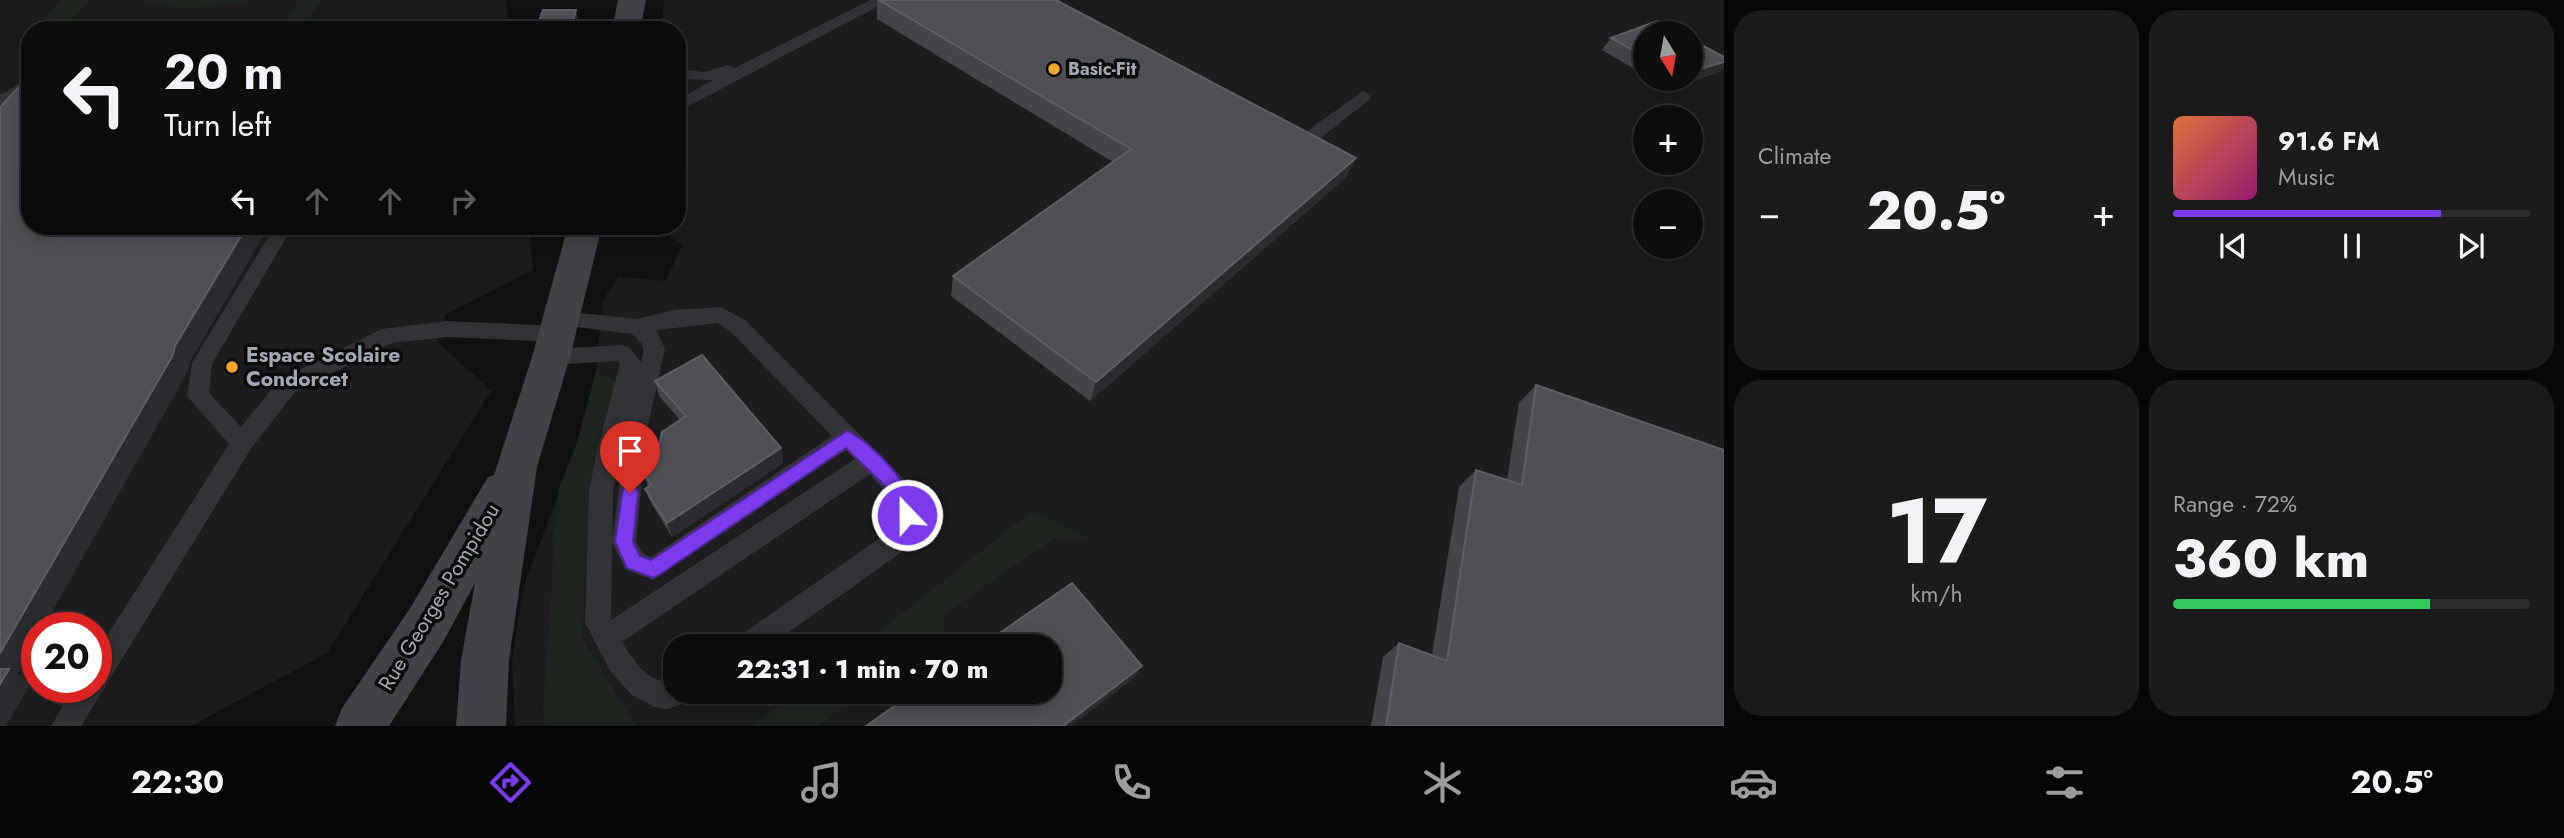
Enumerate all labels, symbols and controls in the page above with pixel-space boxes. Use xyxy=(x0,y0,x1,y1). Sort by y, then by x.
north arrow xyxy=(1633,21,1703,91)
map controls xyxy=(1633,21,1703,259)
text: 20 m xyxy=(164,37,283,107)
icon: left xyxy=(49,49,140,140)
place label: Basic-Fit xyxy=(1068,56,1137,82)
marker: Basic-Fit xyxy=(1046,61,1062,77)
text: Turn left xyxy=(164,102,271,148)
button: + xyxy=(1633,105,1703,175)
text: 91.6 FM xyxy=(2278,122,2380,160)
text: Climate xyxy=(1758,139,1831,173)
text: Music xyxy=(2278,160,2335,194)
text: 20.5° xyxy=(1867,173,2005,249)
icon: left xyxy=(225,182,263,220)
icon: ahead xyxy=(298,182,336,220)
icon: ahead xyxy=(371,182,409,220)
icon: right xyxy=(444,182,482,220)
text: − xyxy=(1758,185,1780,240)
text: + xyxy=(2092,185,2115,240)
button: − xyxy=(1633,189,1703,259)
icon: previous xyxy=(2214,227,2252,265)
icon: pause xyxy=(2333,227,2371,265)
icon: next xyxy=(2452,227,2490,265)
place label: Espace Scolaire Condorcet xyxy=(246,340,400,394)
marker: Espace Scolaire Condorcet xyxy=(224,359,240,375)
pin xyxy=(600,421,660,493)
icon: arrive xyxy=(611,432,649,470)
text: 17 xyxy=(1886,466,1987,597)
position arrow xyxy=(870,478,944,552)
text: Range · 72% xyxy=(2173,487,2297,521)
street label: Rue Georges Pompidou xyxy=(371,498,507,696)
text: 360 km xyxy=(2173,521,2369,597)
text: km/h xyxy=(1911,577,1962,611)
speed limit sign: 20 xyxy=(21,612,112,703)
text: 22:31 · 1 min · 70 m xyxy=(737,650,988,688)
icon: directions xyxy=(486,758,535,807)
icon: music xyxy=(797,758,846,807)
icon: phone xyxy=(1107,758,1156,807)
icon: climate xyxy=(1418,758,1467,807)
icon: car xyxy=(1729,758,1778,807)
icon: filters xyxy=(2040,758,2089,807)
text: 22:30 xyxy=(131,759,224,805)
text: 20.5° xyxy=(2350,759,2433,805)

